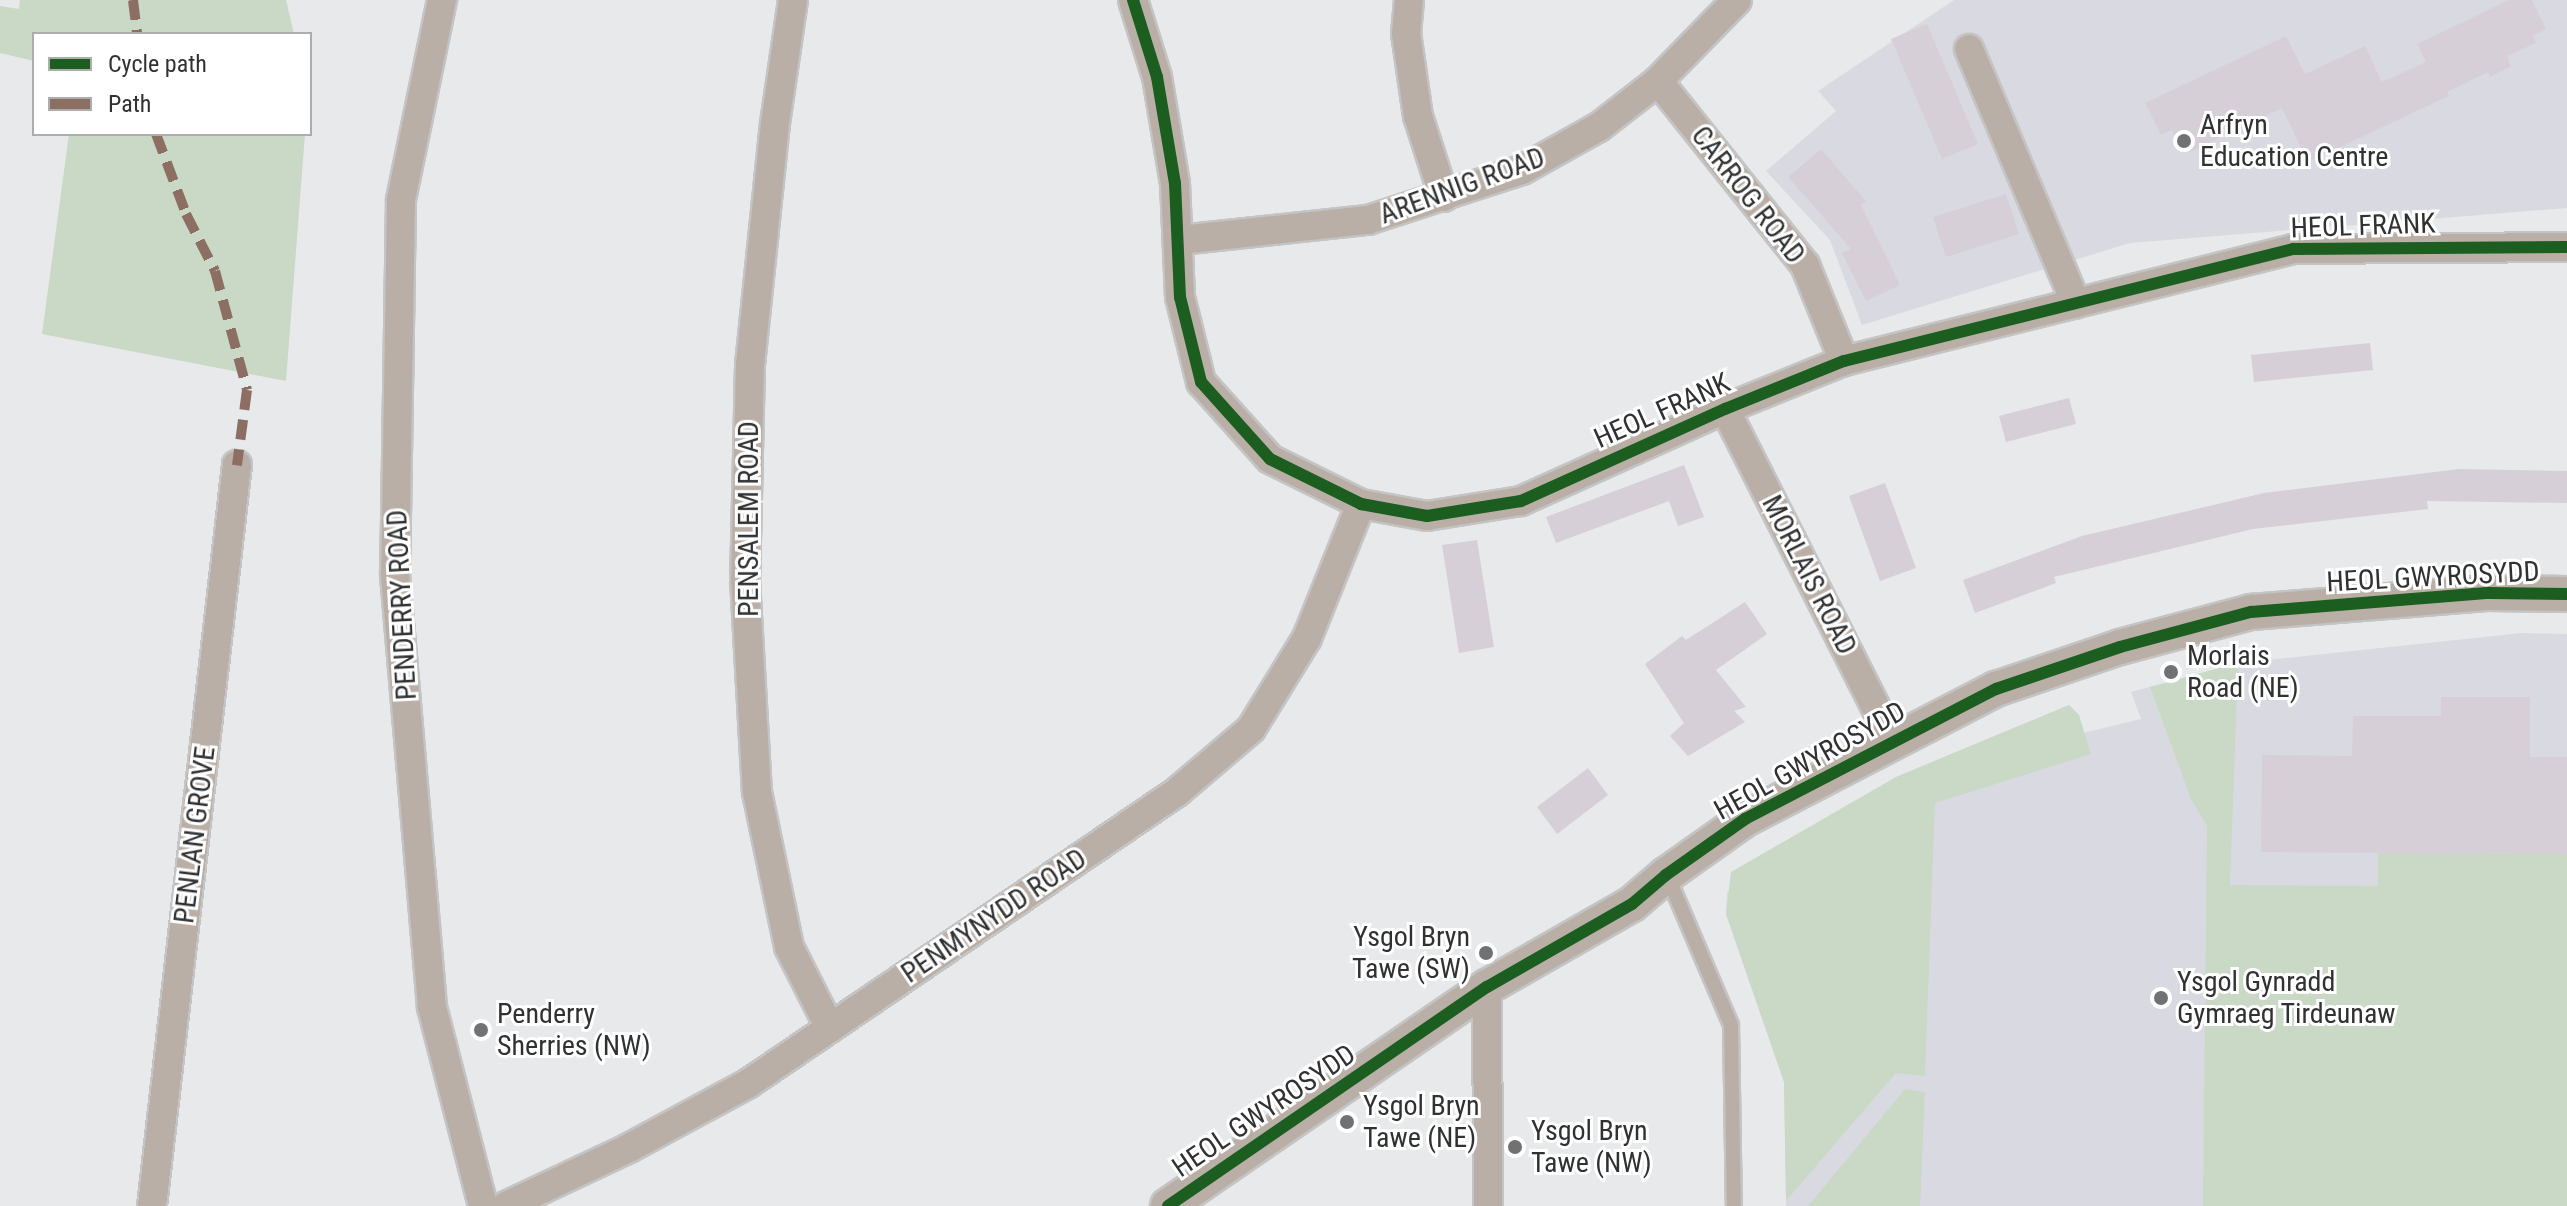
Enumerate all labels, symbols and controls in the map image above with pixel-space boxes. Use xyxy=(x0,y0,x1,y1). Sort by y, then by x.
legend xyxy=(32,32,312,136)
text: Cycle path xyxy=(108,50,207,78)
text: Path xyxy=(108,90,151,118)
place label: Arfryn Education Centre xyxy=(2200,108,2388,174)
street label: CARROG ROAD xyxy=(1684,120,1812,270)
marker: Arfryn Education Centre xyxy=(2175,132,2193,150)
street label: ARENNIG ROAD xyxy=(1375,141,1549,231)
street label: HEOL FRANK xyxy=(2290,207,2436,245)
street label: HEOL FRANK xyxy=(1589,366,1735,456)
street label: PENSALEM ROAD xyxy=(732,421,766,617)
street label: MORLAIS ROAD xyxy=(1755,490,1863,660)
street label: PENDERRY ROAD xyxy=(380,509,424,701)
street label: HEOL GWYROSYDD xyxy=(2326,555,2540,599)
place label: Morlais Road (NE) xyxy=(2187,639,2299,705)
marker: Morlais Road (NE) xyxy=(2162,663,2180,681)
street label: HEOL GWYROSYDD xyxy=(1709,695,1911,827)
street label: PENLAN GROVE xyxy=(167,745,223,925)
street label: PENMYNYDD ROAD xyxy=(895,842,1093,990)
place label: Ysgol Bryn Tawe (SW) xyxy=(1352,920,1470,986)
marker: Ysgol Bryn Tawe (SW) xyxy=(1477,944,1495,962)
place label: Ysgol Gynradd Gymraeg Tirdeunaw xyxy=(2177,965,2396,1031)
marker: Ysgol Gynradd Gymraeg Tirdeunaw xyxy=(2152,989,2170,1007)
place label: Penderry Sherries (NW) xyxy=(497,997,651,1063)
marker: Penderry Sherries (NW) xyxy=(472,1021,490,1039)
street label: HEOL GWYROSYDD xyxy=(1166,1037,1362,1185)
place label: Ysgol Bryn Tawe (NE) xyxy=(1363,1089,1480,1155)
marker: Ysgol Bryn Tawe (NE) xyxy=(1338,1113,1356,1131)
place label: Ysgol Bryn Tawe (NW) xyxy=(1531,1114,1652,1180)
marker: Ysgol Bryn Tawe (NW) xyxy=(1506,1138,1524,1156)

